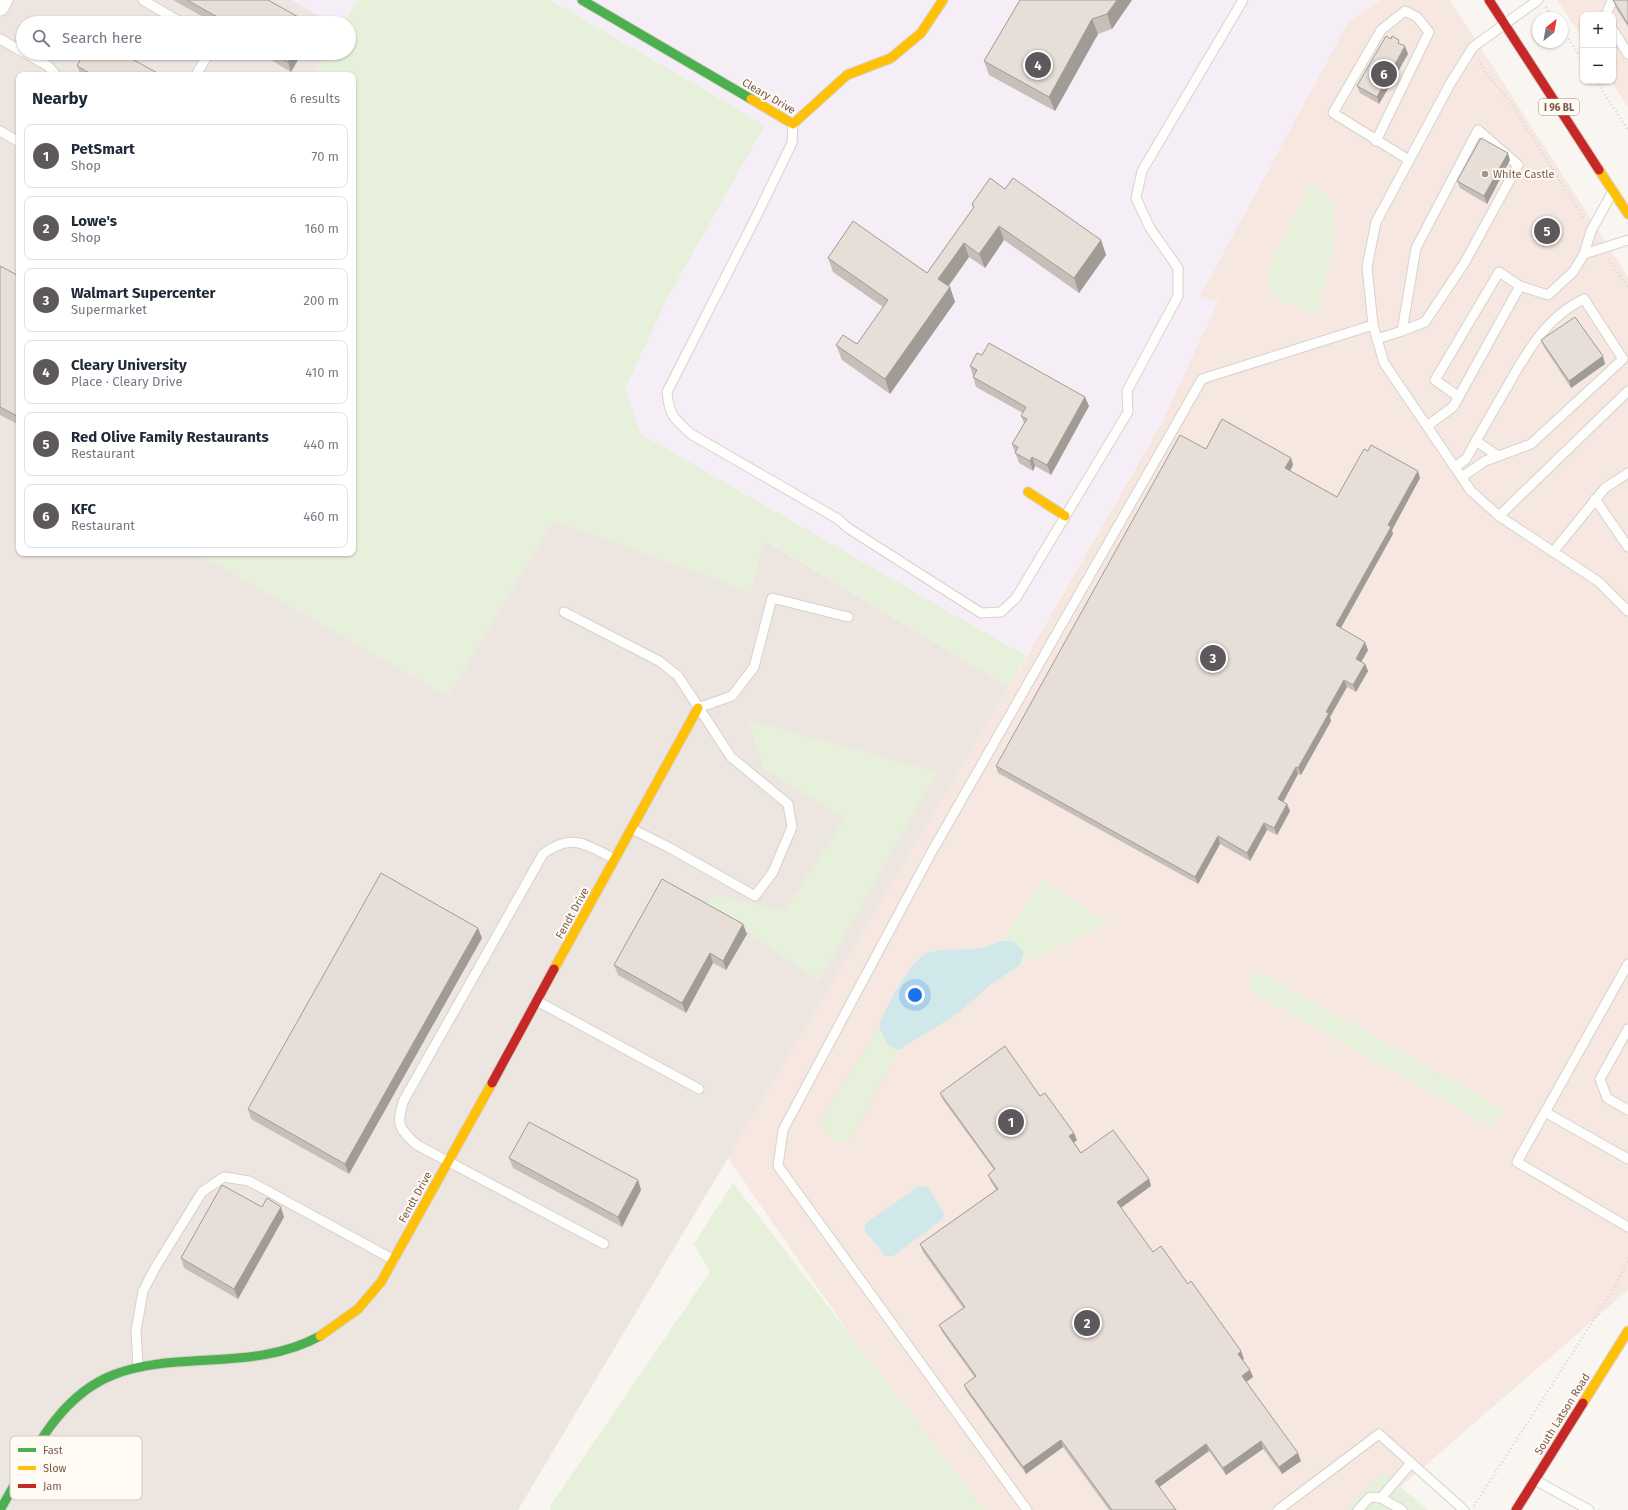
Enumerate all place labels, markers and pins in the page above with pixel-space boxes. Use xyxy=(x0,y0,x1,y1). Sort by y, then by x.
pin: 4 xyxy=(1025,50,1051,80)
pin: 6 xyxy=(1371,59,1397,89)
place label: White Castle xyxy=(1493,168,1554,181)
marker: White Castle xyxy=(1480,169,1490,179)
pin: 5 xyxy=(1534,216,1560,246)
pin: 3 xyxy=(1200,643,1226,673)
pin: 1 xyxy=(998,1107,1024,1137)
pin: 2 xyxy=(1074,1308,1100,1338)

